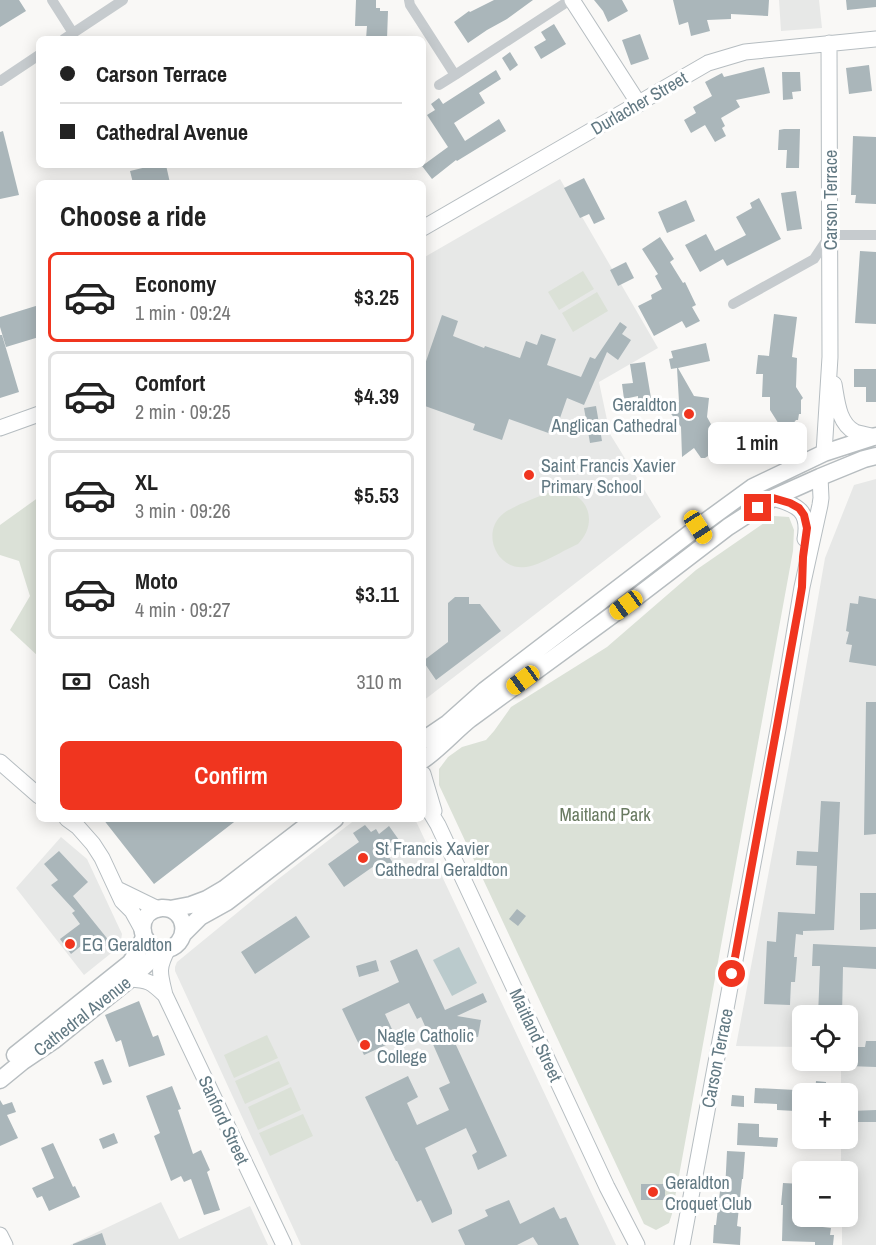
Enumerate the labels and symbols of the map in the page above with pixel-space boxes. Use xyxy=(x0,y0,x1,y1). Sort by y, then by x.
street label: Durlacher Street xyxy=(586,65,692,141)
street label: Carson Terrace xyxy=(818,150,843,250)
place label: Geraldton Anglican Cathedral xyxy=(550,392,677,438)
marker: Geraldton Anglican Cathedral xyxy=(682,407,696,421)
callout: 1 min xyxy=(708,421,807,463)
place label: Saint Francis Xavier Primary School xyxy=(541,453,675,499)
marker: Saint Francis Xavier Primary School xyxy=(522,468,536,482)
route end xyxy=(744,494,771,521)
car xyxy=(681,507,715,547)
car xyxy=(606,587,646,623)
car xyxy=(503,662,543,698)
park label: Maitland Park xyxy=(559,802,651,827)
place label: St Francis Xavier Cathedral Geraldton xyxy=(375,836,508,882)
marker: St Francis Xavier Cathedral Geraldton xyxy=(356,851,370,865)
place label: EG Geraldton xyxy=(82,932,172,957)
marker: EG Geraldton xyxy=(63,937,77,951)
route start xyxy=(718,960,745,987)
street label: Cathedral Avenue xyxy=(28,970,136,1062)
street label: Maitland Street xyxy=(504,984,568,1086)
street label: Carson Terrace xyxy=(695,1006,739,1110)
place label: Nagle Catholic College xyxy=(377,1023,474,1069)
marker: Nagle Catholic College xyxy=(358,1038,372,1052)
street label: Sanford Street xyxy=(193,1072,255,1168)
place label: Geraldton Croquet Club xyxy=(665,1170,752,1216)
marker: Geraldton Croquet Club xyxy=(646,1185,660,1199)

